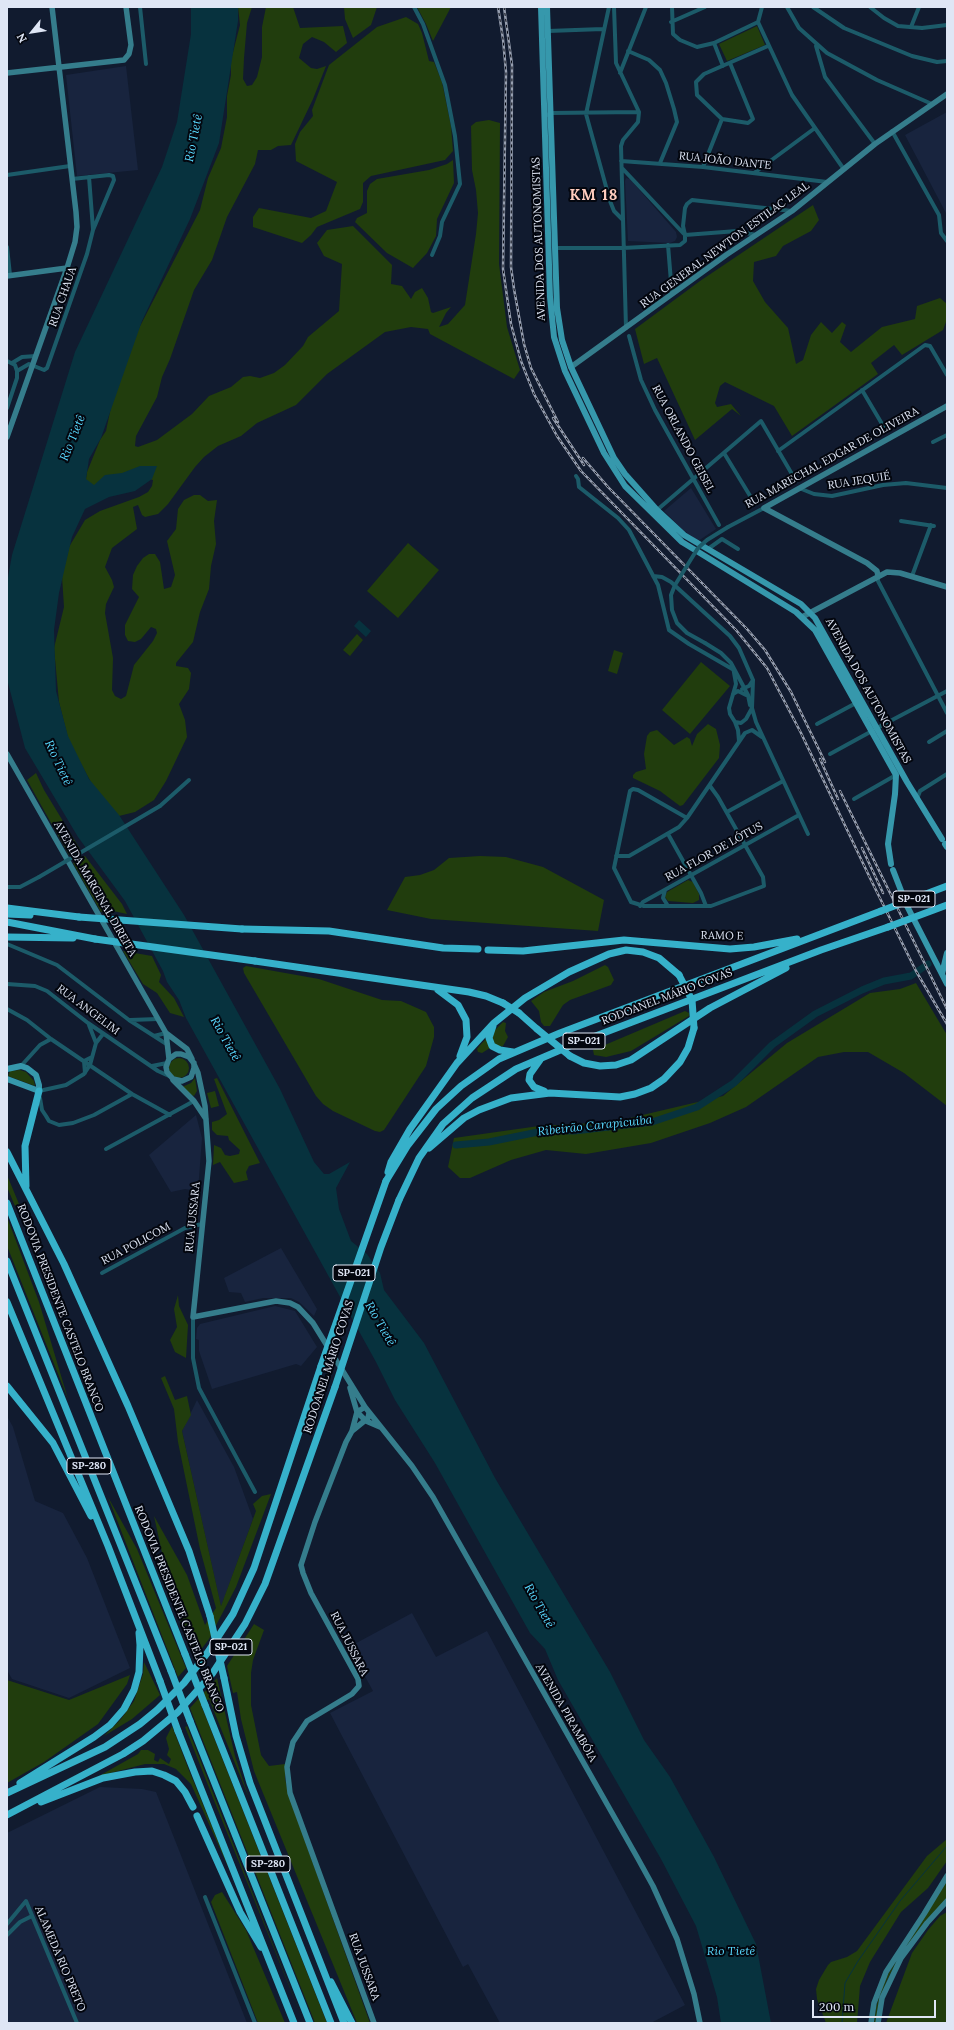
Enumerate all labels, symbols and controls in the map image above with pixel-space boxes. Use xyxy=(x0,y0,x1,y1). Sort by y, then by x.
north arrow xyxy=(12,12,52,52)
text: N xyxy=(13,31,30,45)
water label: Rio Tietê xyxy=(182,113,206,163)
street label: RUA JOÃO DANTE xyxy=(678,150,772,172)
street label: AVENIDA DOS AUTONOMISTAS xyxy=(530,157,548,321)
street label: RUA GENERAL NEWTON ESTILAC LEAL xyxy=(638,179,812,311)
district label: KM 18 xyxy=(570,187,618,205)
street label: RUA CHAUA xyxy=(47,265,79,329)
street label: RUA ORLANDO GEISEL xyxy=(649,383,717,495)
street label: RUA MARECHAL EDGAR DE OLIVEIRA xyxy=(743,405,921,511)
water label: Rio Tietê xyxy=(57,413,89,463)
street label: RUA JEQUIÉ xyxy=(827,470,891,492)
street label: AVENIDA DOS AUTONOMISTAS xyxy=(822,616,914,766)
water label: Rio Tietê xyxy=(41,738,75,788)
street label: AVENIDA MARGINAL DIREITA xyxy=(51,819,139,959)
street label: RUA FLOR DE LÓTUS xyxy=(663,820,765,884)
road number: SP-021 xyxy=(893,891,935,907)
street label: RAMO E xyxy=(700,929,744,943)
street label: RODOANEL MÁRIO COVAS xyxy=(600,966,734,1028)
street label: RUA ANGELIM xyxy=(54,982,122,1038)
water label: Rio Tietê xyxy=(207,1014,243,1064)
road number: SP-021 xyxy=(563,1033,605,1049)
water label: Ribeirão Carapicuíba xyxy=(537,1113,653,1139)
street label: RUA JUSSARA xyxy=(183,1181,203,1253)
street label: RODOVIA PRESIDENTE CASTELO BRANCO xyxy=(14,1202,106,1414)
street label: RUA POLICOM xyxy=(99,1220,173,1268)
road number: SP-021 xyxy=(333,1265,375,1281)
street label: RODOANEL MÁRIO COVAS xyxy=(301,1299,357,1435)
water label: Rio Tietê xyxy=(362,1299,398,1349)
road number: SP-280 xyxy=(67,1458,111,1474)
street label: RODOVIA PRESIDENTE CASTELO BRANCO xyxy=(131,1504,227,1714)
water label: Rio Tietê xyxy=(521,1581,557,1631)
street label: RUA JUSSARA xyxy=(327,1610,371,1678)
road number: SP-021 xyxy=(210,1639,252,1655)
street label: AVENIDA PIRAMBÓIA xyxy=(533,1662,599,1764)
road number: SP-280 xyxy=(246,1856,290,1872)
street label: ALAMEDA RIO PRETO xyxy=(32,1904,88,2014)
street label: RUA JUSSARA xyxy=(346,1932,382,2002)
water label: Rio Tietê xyxy=(707,1945,755,1959)
scale bar xyxy=(814,1992,938,2018)
text: 200 m xyxy=(819,1999,854,2014)

